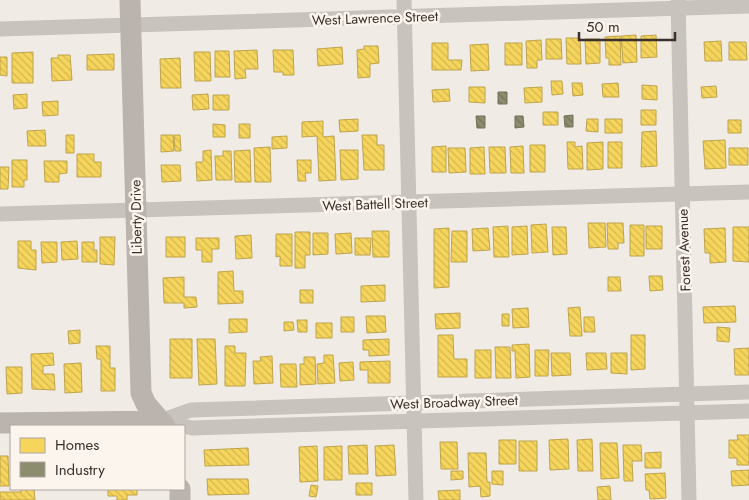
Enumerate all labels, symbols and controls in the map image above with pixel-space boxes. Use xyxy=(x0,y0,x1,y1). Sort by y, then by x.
street label: West Lawrence Street xyxy=(312,6,439,30)
scale bar xyxy=(579,10,675,42)
text: 50 m xyxy=(586,16,620,38)
street label: Liberty Drive xyxy=(125,179,147,255)
street label: West Battell Street xyxy=(322,192,429,216)
street label: Forest Avenue xyxy=(673,208,695,292)
street label: West Broadway Street xyxy=(390,390,519,414)
legend xyxy=(10,425,185,490)
text: Homes xyxy=(55,434,99,456)
text: Industry xyxy=(55,459,105,481)

